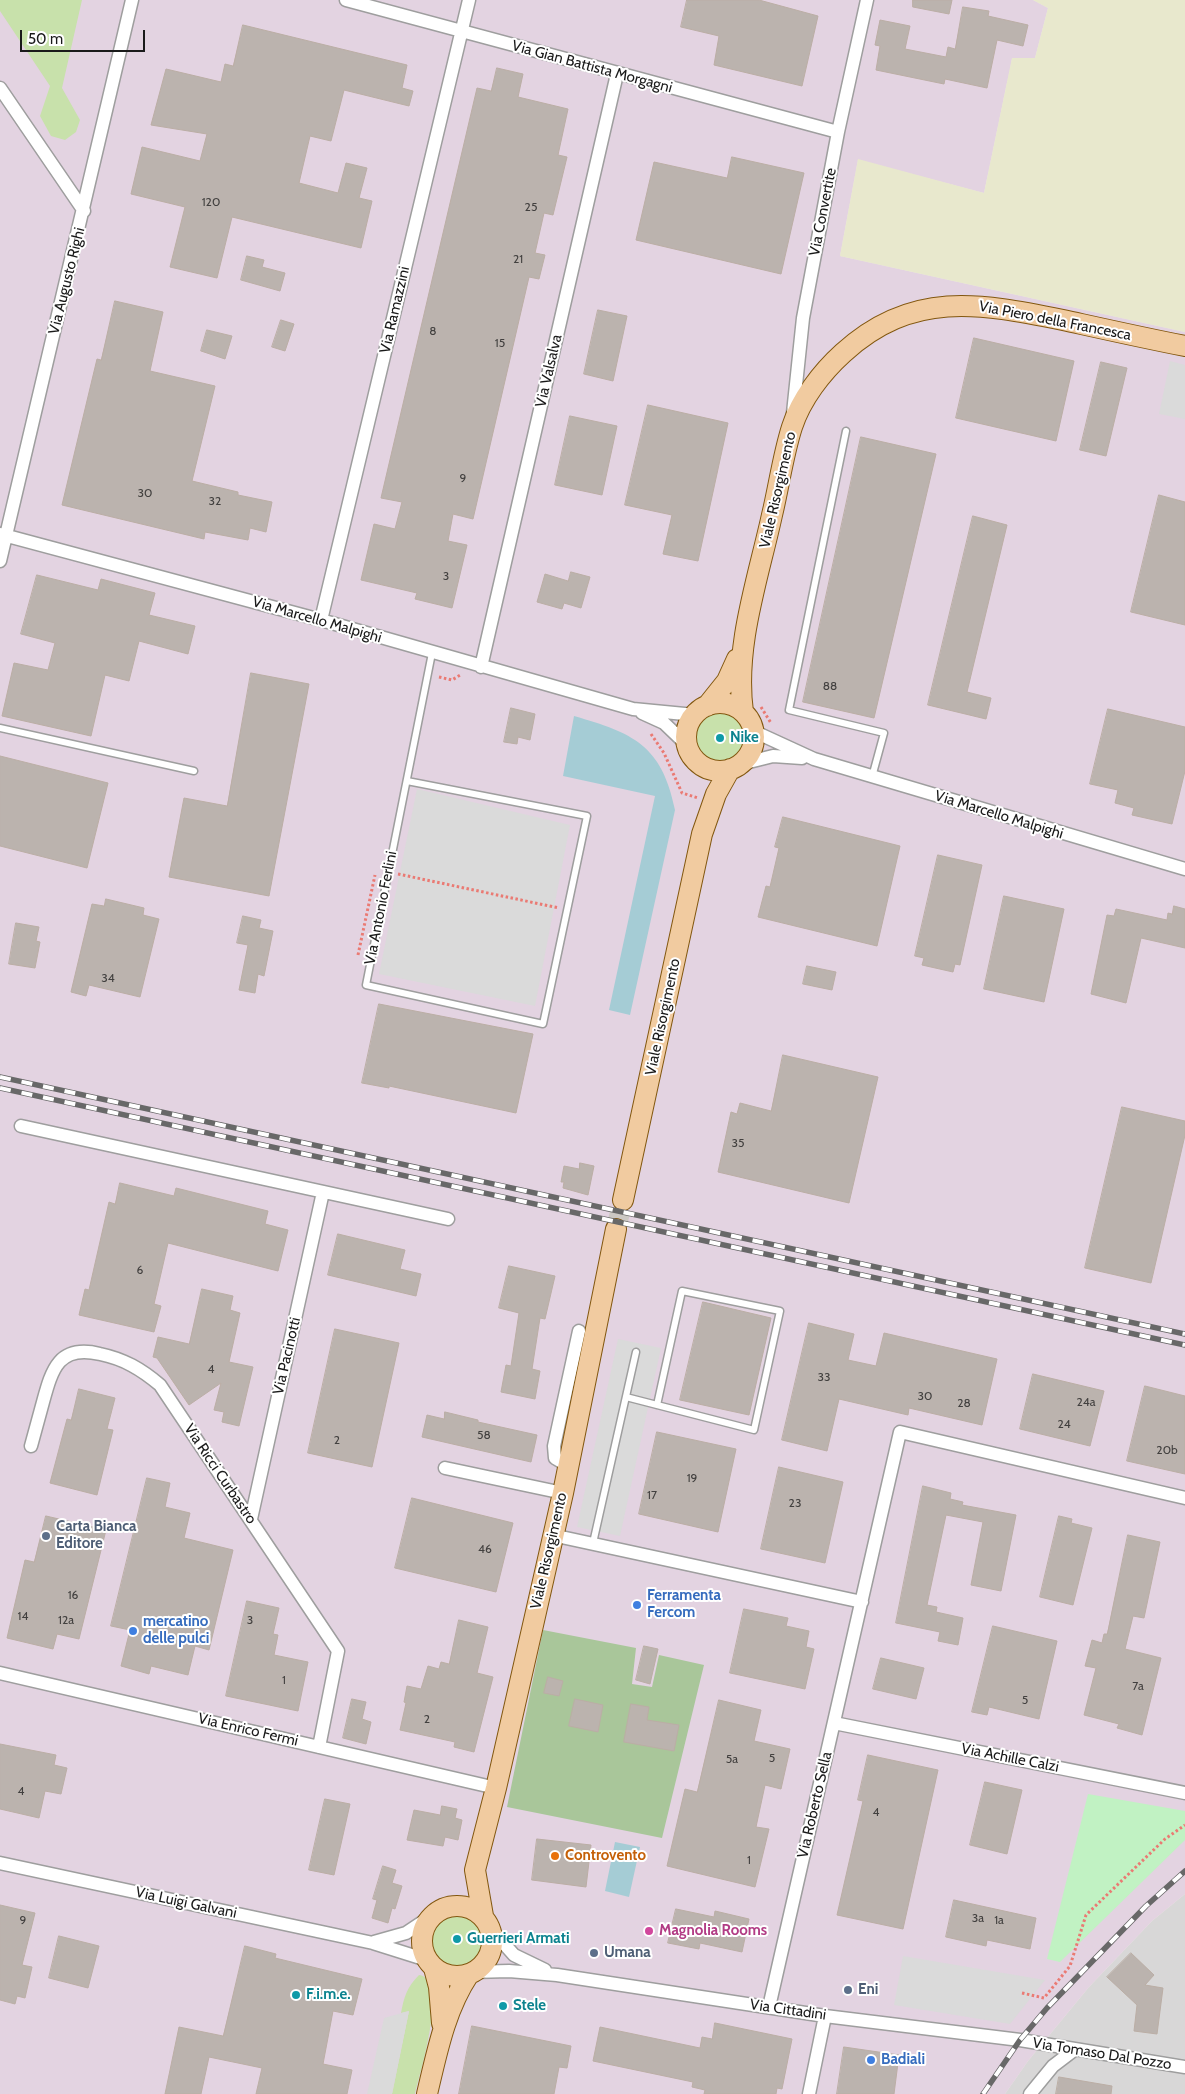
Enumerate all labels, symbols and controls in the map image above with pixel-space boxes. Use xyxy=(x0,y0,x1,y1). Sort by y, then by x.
scale bar xyxy=(22,20,148,52)
text: 50 m xyxy=(28,30,63,48)
street label: Via Gian Battista Morgagni xyxy=(510,37,674,97)
street label: Via Convertite xyxy=(806,166,840,258)
house number: 120 xyxy=(202,195,220,209)
house number: 25 xyxy=(525,200,537,214)
street label: Via Augusto Righi xyxy=(45,226,89,336)
house number: 21 xyxy=(513,252,523,266)
street label: Via Ramazzini xyxy=(376,265,414,355)
street label: Via Piero della Francesca xyxy=(977,297,1133,345)
house number: 8 xyxy=(429,324,437,338)
street label: Via Valsalva xyxy=(532,333,566,409)
house number: 15 xyxy=(495,336,505,350)
street label: Viale Risorgimento xyxy=(756,430,800,550)
house number: 9 xyxy=(460,471,466,485)
house number: 30 xyxy=(138,486,152,500)
house number: 32 xyxy=(209,494,221,508)
house number: 3 xyxy=(443,569,449,583)
street label: Via Marcello Malpighi xyxy=(250,593,384,647)
house number: 88 xyxy=(823,679,837,693)
place label: Nike xyxy=(730,729,759,747)
marker: Nike xyxy=(714,732,726,744)
street label: Via Marcello Malpighi xyxy=(933,787,1065,843)
street label: Via Antonio Ferlini xyxy=(361,850,401,966)
street label: Viale Risorgimento xyxy=(642,957,684,1077)
house number: 34 xyxy=(101,971,115,985)
house number: 35 xyxy=(732,1136,744,1150)
house number: 6 xyxy=(137,1263,143,1277)
street label: Via Pacinotti xyxy=(269,1316,305,1396)
house number: 4 xyxy=(208,1362,214,1376)
house number: 33 xyxy=(818,1370,830,1384)
house number: 30 xyxy=(918,1389,932,1403)
house number: 24a xyxy=(1077,1395,1095,1409)
house number: 28 xyxy=(957,1396,971,1410)
house number: 24 xyxy=(1057,1417,1071,1431)
street label: Via Ricci Curbastro xyxy=(180,1420,260,1528)
house number: 58 xyxy=(477,1428,491,1442)
house number: 2 xyxy=(334,1433,340,1447)
house number: 20b xyxy=(1156,1443,1178,1457)
house number: 19 xyxy=(687,1471,697,1485)
house number: 17 xyxy=(647,1488,657,1502)
street label: Viale Risorgimento xyxy=(527,1491,571,1611)
house number: 23 xyxy=(789,1496,801,1510)
place label: Carta Bianca Editore xyxy=(56,1518,137,1553)
marker: Carta Bianca Editore xyxy=(40,1530,52,1542)
house number: 46 xyxy=(478,1542,492,1556)
place label: Ferramenta Fercom xyxy=(647,1587,721,1622)
house number: 16 xyxy=(68,1588,78,1602)
marker: Ferramenta Fercom xyxy=(631,1599,643,1611)
house number: 14 xyxy=(18,1609,28,1623)
house number: 12a xyxy=(58,1613,74,1627)
place label: mercatino delle pulci xyxy=(143,1613,209,1648)
house number: 3 xyxy=(247,1613,253,1627)
marker: mercatino delle pulci xyxy=(127,1625,139,1637)
house number: 1 xyxy=(282,1673,286,1687)
house number: 7a xyxy=(1132,1679,1144,1693)
house number: 5 xyxy=(1022,1693,1028,1707)
street label: Via Enrico Fermi xyxy=(196,1710,300,1750)
house number: 2 xyxy=(424,1712,430,1726)
street label: Via Achille Calzi xyxy=(960,1740,1060,1776)
street label: Via Roberto Sella xyxy=(794,1750,836,1860)
house number: 5 xyxy=(769,1751,775,1765)
house number: 5a xyxy=(726,1752,738,1766)
house number: 4 xyxy=(18,1784,24,1798)
house number: 4 xyxy=(873,1805,879,1819)
place label: Controvento xyxy=(565,1847,646,1865)
marker: Controvento xyxy=(549,1850,561,1862)
house number: 1 xyxy=(747,1853,751,1867)
street label: Via Luigi Galvani xyxy=(134,1883,238,1923)
house number: 3a xyxy=(972,1911,984,1925)
house number: 9 xyxy=(20,1913,26,1927)
house number: 1a xyxy=(994,1913,1004,1927)
place label: Magnolia Rooms xyxy=(659,1922,767,1940)
marker: Magnolia Rooms xyxy=(643,1925,655,1937)
place label: Guerrieri Armati xyxy=(467,1930,569,1948)
marker: Guerrieri Armati xyxy=(451,1933,463,1945)
place label: Umana xyxy=(604,1944,651,1962)
marker: Umana xyxy=(588,1947,600,1959)
place label: Eni xyxy=(858,1981,878,1999)
marker: Eni xyxy=(842,1984,854,1996)
place label: F.i.m.e. xyxy=(306,1986,351,2004)
marker: F.i.m.e. xyxy=(290,1989,302,2001)
street label: Via Cittadini xyxy=(749,1996,827,2024)
place label: Stele xyxy=(513,1997,546,2015)
marker: Stele xyxy=(497,2000,509,2012)
street label: Via Tomaso Dal Pozzo xyxy=(1031,2034,1173,2074)
place label: Badiali xyxy=(881,2051,925,2069)
marker: Badiali xyxy=(865,2054,877,2066)

